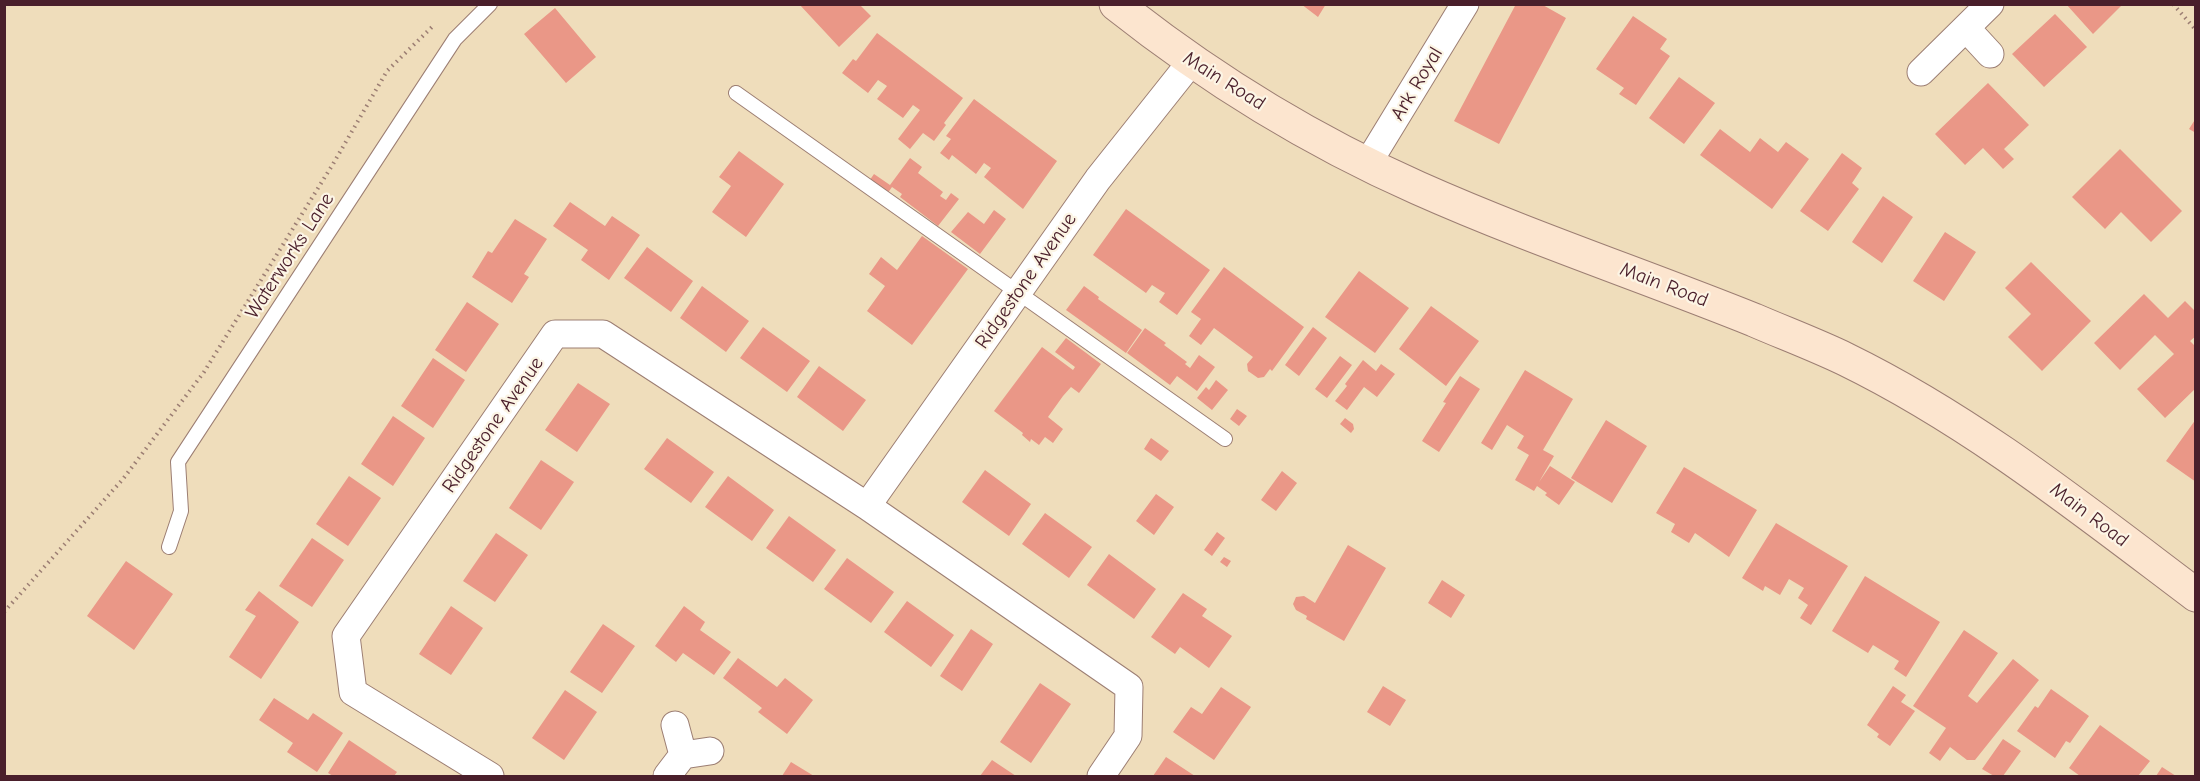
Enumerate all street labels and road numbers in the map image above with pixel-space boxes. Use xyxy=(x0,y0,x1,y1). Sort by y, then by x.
street label: Ark Royal xyxy=(1386,43,1448,125)
street label: Main Road xyxy=(1178,46,1270,116)
street label: Waterworks Lane xyxy=(240,189,340,323)
street label: Ridgestone Avenue xyxy=(970,208,1082,354)
street label: Main Road xyxy=(1617,257,1711,313)
street label: Ridgestone Avenue xyxy=(437,352,549,498)
street label: Main Road xyxy=(2045,478,2133,552)

